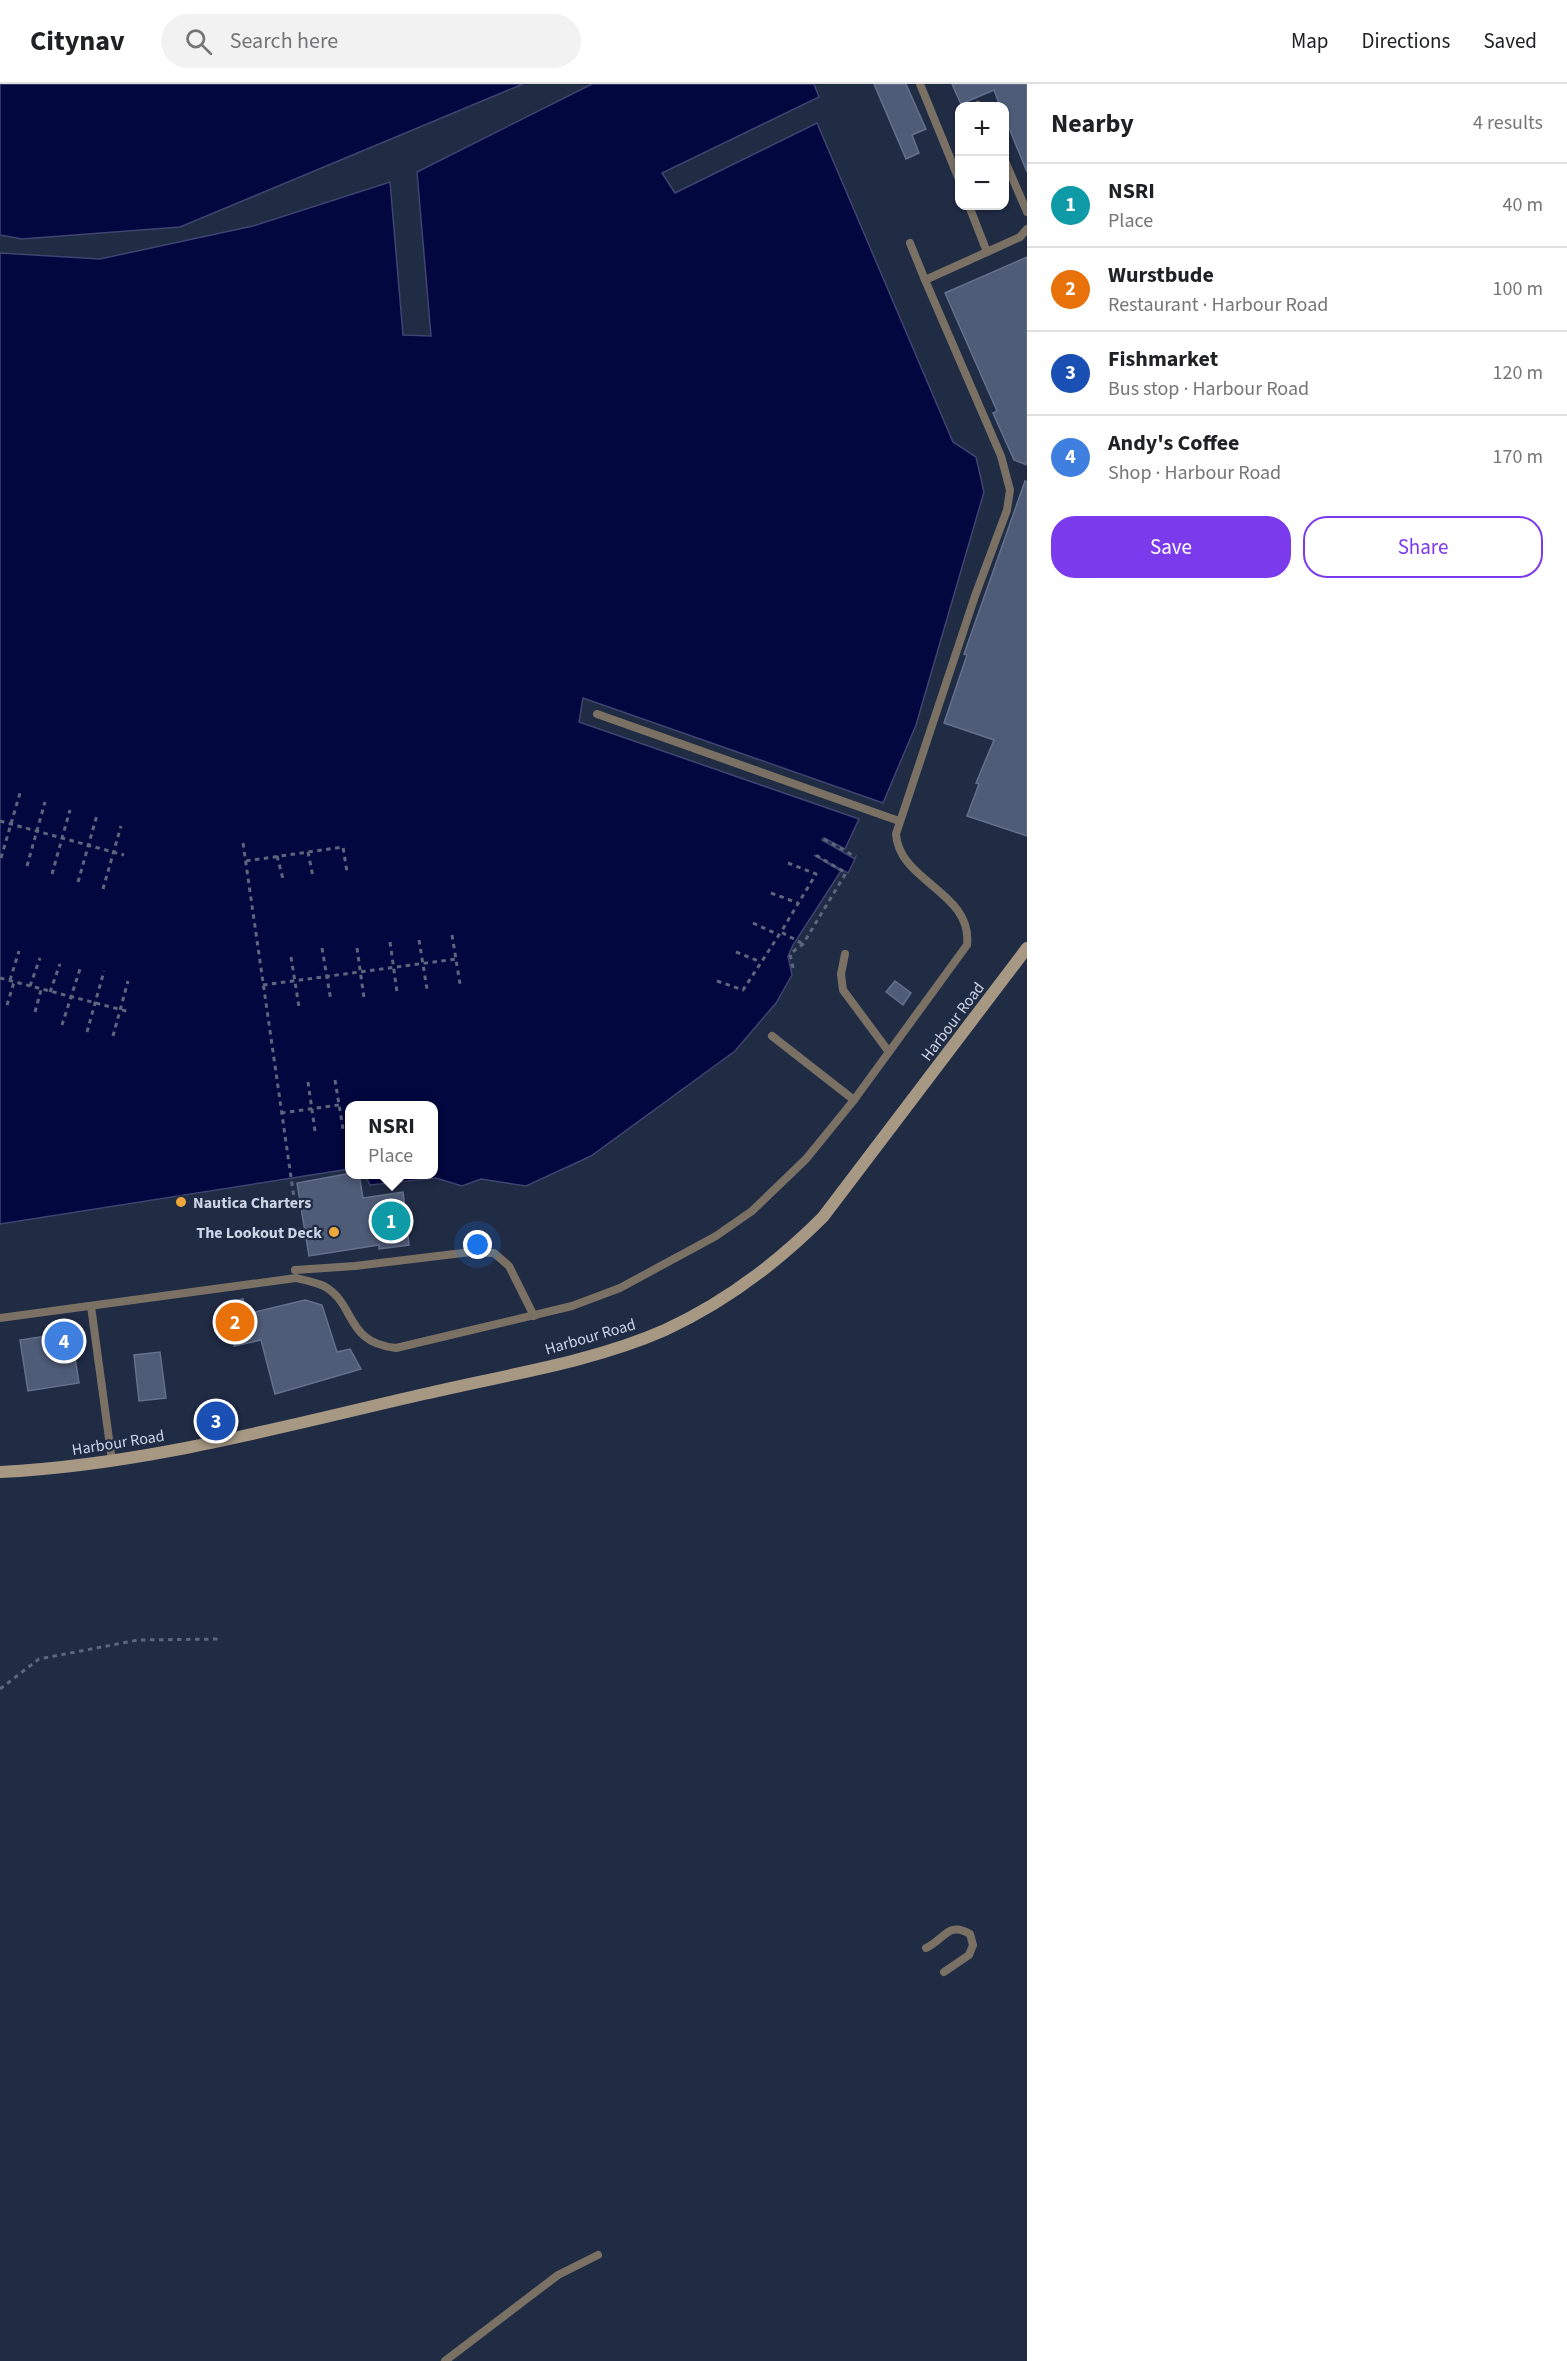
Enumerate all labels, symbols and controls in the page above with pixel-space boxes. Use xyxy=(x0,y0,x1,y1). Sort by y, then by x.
search box xyxy=(161,14,581,68)
text: Citynav xyxy=(30,21,125,61)
icon: search xyxy=(182,25,215,58)
text: Search here xyxy=(230,25,338,57)
text: Map xyxy=(1291,26,1329,56)
text: Directions xyxy=(1362,26,1450,56)
text: Saved xyxy=(1483,26,1537,56)
map controls xyxy=(955,102,1009,210)
button: + xyxy=(955,102,1009,156)
text: Nearby xyxy=(1051,105,1134,142)
text: 4 results xyxy=(1473,109,1543,137)
button: − xyxy=(955,156,1009,210)
text: NSRI xyxy=(1108,175,1155,207)
text: 1 xyxy=(1065,191,1076,219)
text: 40 m xyxy=(1503,191,1543,219)
text: Place xyxy=(1108,207,1153,235)
text: Wurstbude xyxy=(1108,259,1214,291)
text: 2 xyxy=(1065,275,1076,303)
text: 100 m xyxy=(1493,275,1543,303)
text: Restaurant · Harbour Road xyxy=(1108,291,1328,319)
text: Fishmarket xyxy=(1108,343,1218,375)
text: 3 xyxy=(1065,359,1076,387)
text: 120 m xyxy=(1493,359,1543,387)
text: Bus stop · Harbour Road xyxy=(1108,375,1309,403)
text: Andy's Coffee xyxy=(1108,427,1240,459)
text: 4 xyxy=(1065,443,1076,471)
text: 170 m xyxy=(1493,443,1543,471)
text: Shop · Harbour Road xyxy=(1108,459,1281,487)
button: Save xyxy=(1051,516,1291,578)
button: Share xyxy=(1303,516,1543,578)
street label: Harbour Road xyxy=(916,978,990,1066)
popup xyxy=(345,1101,438,1179)
text: NSRI xyxy=(368,1110,415,1142)
text: Place xyxy=(368,1142,413,1170)
place label: Nautica Charters xyxy=(193,1192,311,1214)
marker: Nautica Charters xyxy=(174,1195,188,1209)
pin: 1 xyxy=(372,1198,410,1244)
place label: The Lookout Deck xyxy=(196,1222,322,1244)
marker: The Lookout Deck xyxy=(327,1225,341,1239)
your location xyxy=(463,1230,492,1259)
pin: 2 xyxy=(216,1300,254,1344)
street label: Harbour Road xyxy=(542,1314,638,1360)
pin: 4 xyxy=(44,1318,84,1364)
pin: 3 xyxy=(196,1398,236,1444)
street label: Harbour Road xyxy=(70,1425,166,1461)

